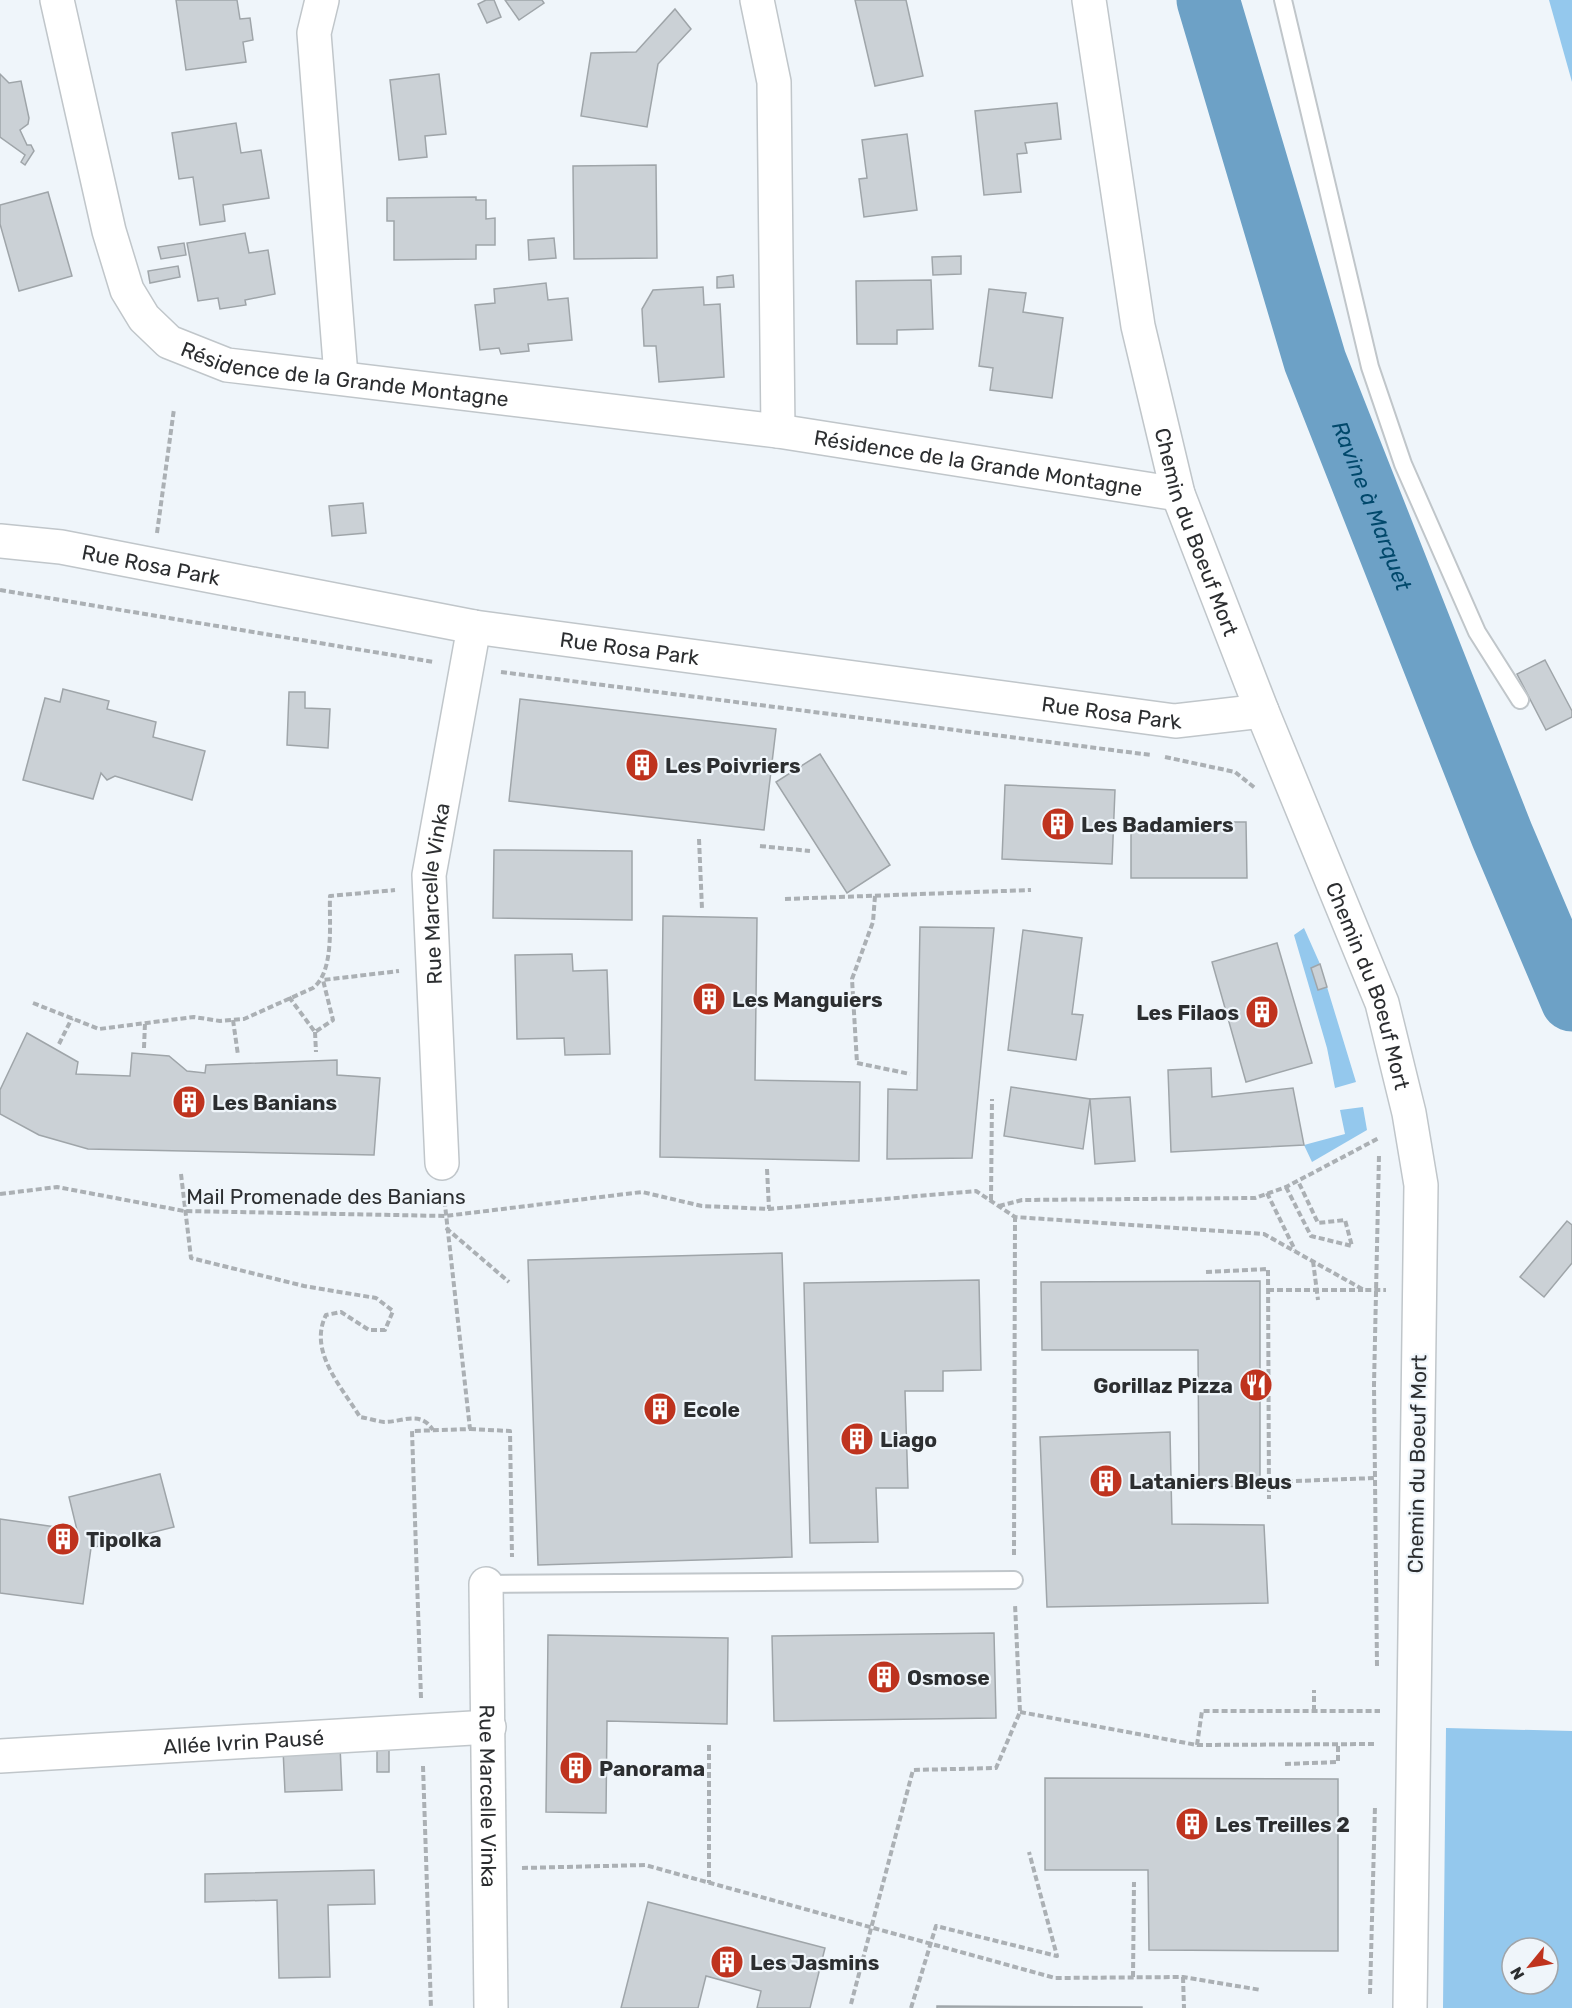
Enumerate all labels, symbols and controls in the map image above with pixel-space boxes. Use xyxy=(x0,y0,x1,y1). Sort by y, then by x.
street label: Résidence de la Grande Montagne xyxy=(177,336,510,411)
water label: Ravine à Marquet xyxy=(1326,417,1418,595)
street label: Résidence de la Grande Montagne xyxy=(812,424,1144,501)
street label: Chemin du Boeuf Mort xyxy=(1150,425,1244,639)
street label: Rue Rosa Park xyxy=(80,539,222,590)
street label: Rue Rosa Park xyxy=(558,626,701,670)
street label: Rue Rosa Park xyxy=(1040,691,1182,734)
building icon: Les Poivriers xyxy=(624,747,660,783)
place label: Les Poivriers xyxy=(665,753,801,778)
street label: Rue Marcelle Vinka xyxy=(416,801,454,985)
building icon: Les Badamiers xyxy=(1040,806,1076,842)
place label: Les Badamiers xyxy=(1081,812,1234,837)
street label: Chemin du Boeuf Mort xyxy=(1321,878,1415,1092)
building icon: Les Manguiers xyxy=(691,981,727,1017)
place label: Les Manguiers xyxy=(732,987,883,1012)
building icon: Les Filaos xyxy=(1244,994,1280,1030)
place label: Les Filaos xyxy=(1136,1000,1239,1025)
building icon: Les Banians xyxy=(171,1084,207,1120)
place label: Les Banians xyxy=(212,1090,337,1115)
street label: Mail Promenade des Banians xyxy=(186,1184,466,1209)
street label: Chemin du Boeuf Mort xyxy=(1403,1354,1431,1574)
restaurant icon: Gorillaz Pizza xyxy=(1238,1367,1274,1403)
place label: Gorillaz Pizza xyxy=(1093,1373,1233,1398)
building icon: Ecole xyxy=(642,1391,678,1427)
place label: Ecole xyxy=(683,1397,740,1422)
building icon: Liago xyxy=(839,1421,875,1457)
place label: Liago xyxy=(880,1427,937,1452)
building icon: Lataniers Bleus xyxy=(1088,1463,1124,1499)
place label: Lataniers Bleus xyxy=(1129,1469,1292,1494)
building icon: Tipolka xyxy=(45,1521,81,1557)
place label: Tipolka xyxy=(86,1527,162,1552)
building icon: Osmose xyxy=(866,1659,902,1695)
place label: Osmose xyxy=(907,1665,990,1690)
street label: Rue Marcelle Vinka xyxy=(475,1704,502,1888)
street label: Allée Ivrin Pausé xyxy=(162,1724,325,1759)
building icon: Panorama xyxy=(558,1750,594,1786)
place label: Panorama xyxy=(599,1756,705,1781)
building icon: Les Treilles 2 xyxy=(1174,1806,1210,1842)
place label: Les Treilles 2 xyxy=(1215,1812,1350,1837)
north arrow xyxy=(1500,1936,1560,1996)
building icon: Les Jasmins xyxy=(709,1944,745,1980)
place label: Les Jasmins xyxy=(750,1950,879,1975)
text: N xyxy=(1506,1964,1529,1983)

